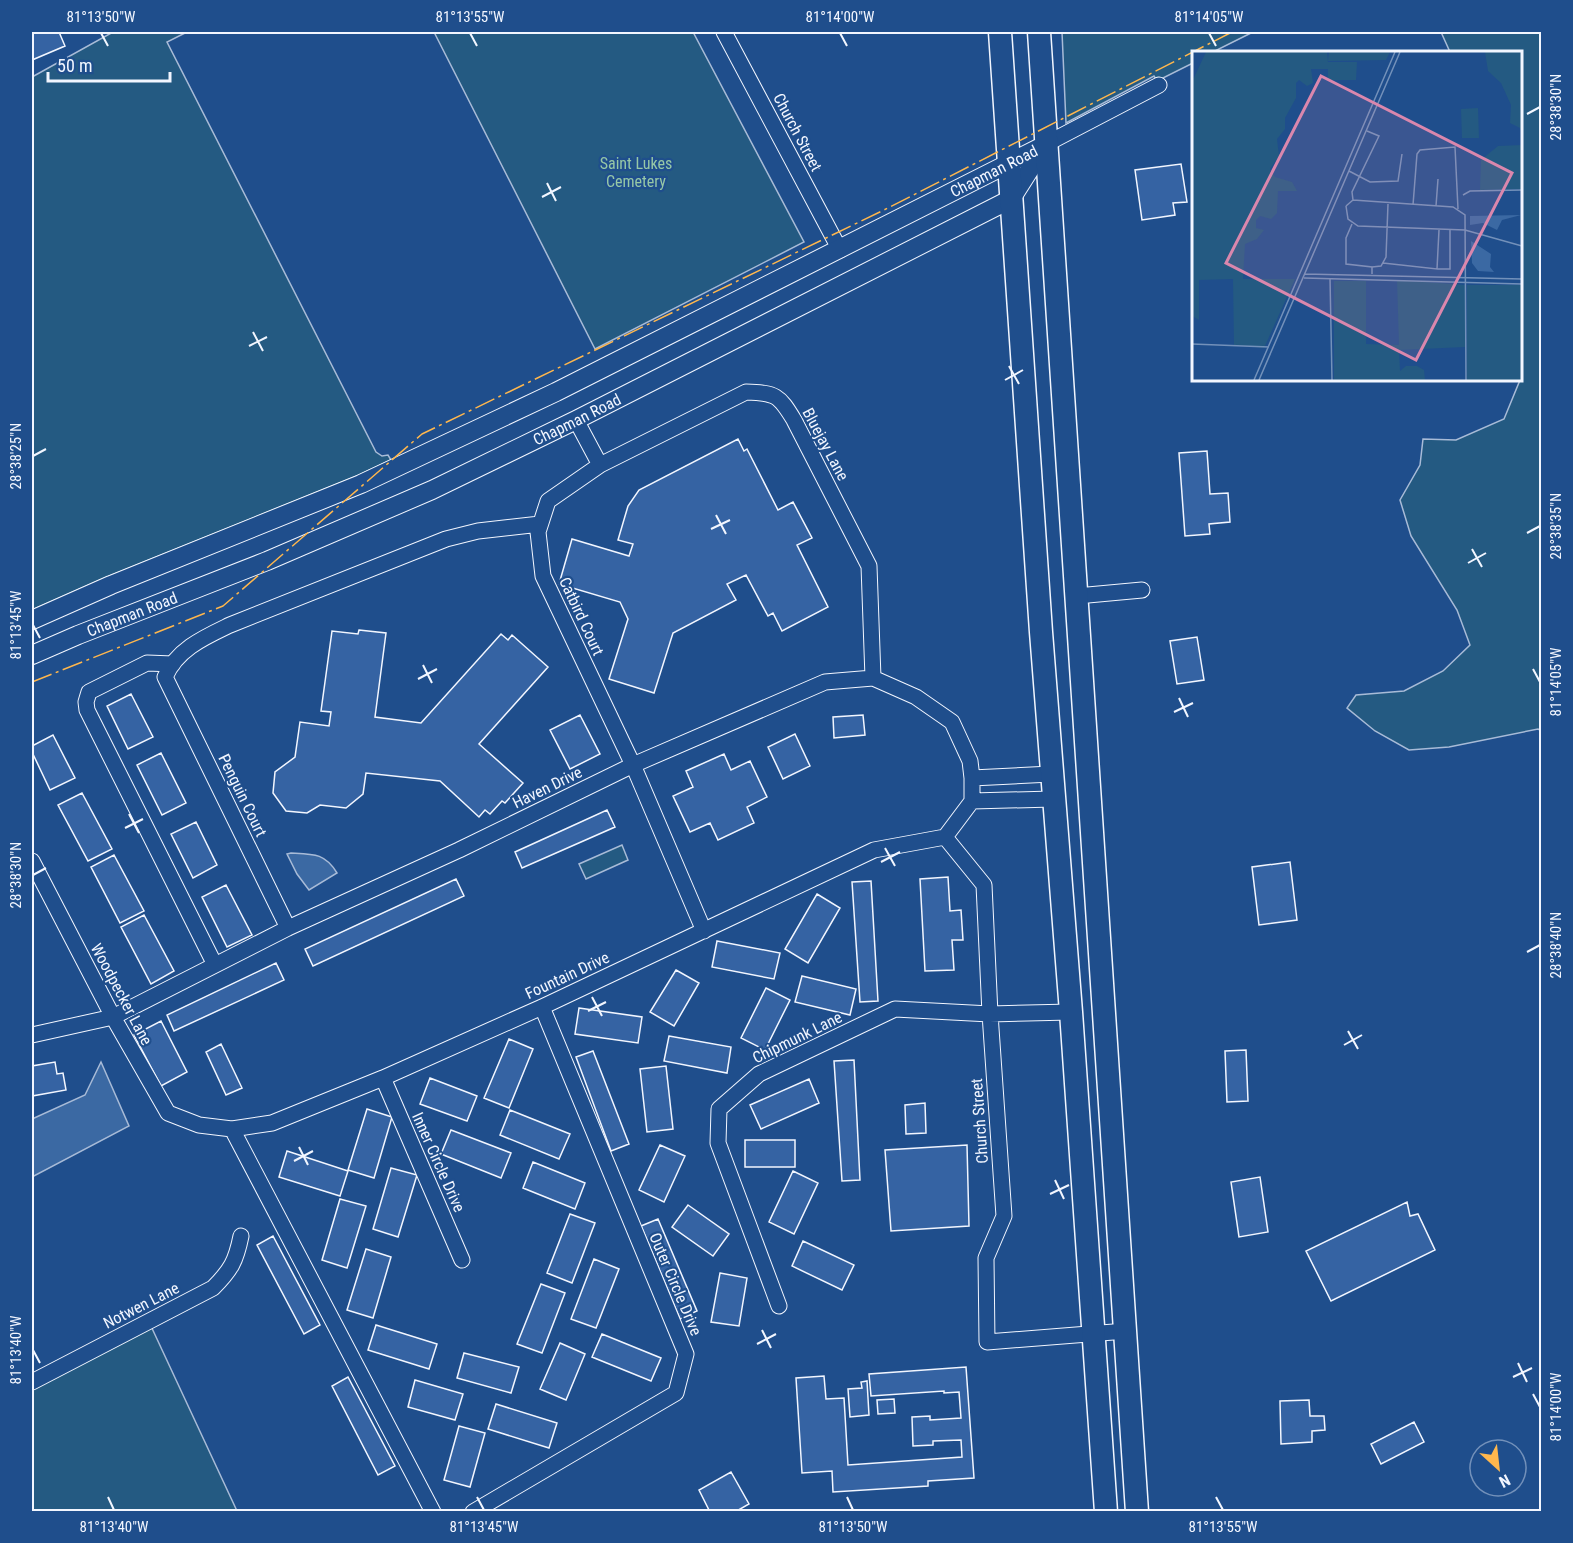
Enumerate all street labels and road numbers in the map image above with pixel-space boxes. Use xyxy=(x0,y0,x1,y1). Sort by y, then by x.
street label: Church Street xyxy=(769,90,826,175)
street label: Chapman Road xyxy=(947,141,1041,201)
street label: Chapman Road xyxy=(530,390,624,449)
street label: Bluejay Lane xyxy=(798,405,853,484)
street label: Catbird Court xyxy=(555,574,608,659)
street label: Chapman Road xyxy=(84,588,180,641)
street label: Penguin Court xyxy=(214,751,271,840)
street label: Haven Drive xyxy=(509,762,585,812)
street label: Woodpecker Lane xyxy=(87,940,156,1048)
street label: Fountain Drive xyxy=(522,948,612,1003)
street label: Chipmunk Lane xyxy=(749,1008,845,1067)
street label: Church Street xyxy=(967,1077,992,1164)
street label: Inner Circle Drive xyxy=(408,1109,469,1215)
street label: Outer Circle Drive xyxy=(645,1230,706,1338)
street label: Notwen Lane xyxy=(100,1278,182,1333)

